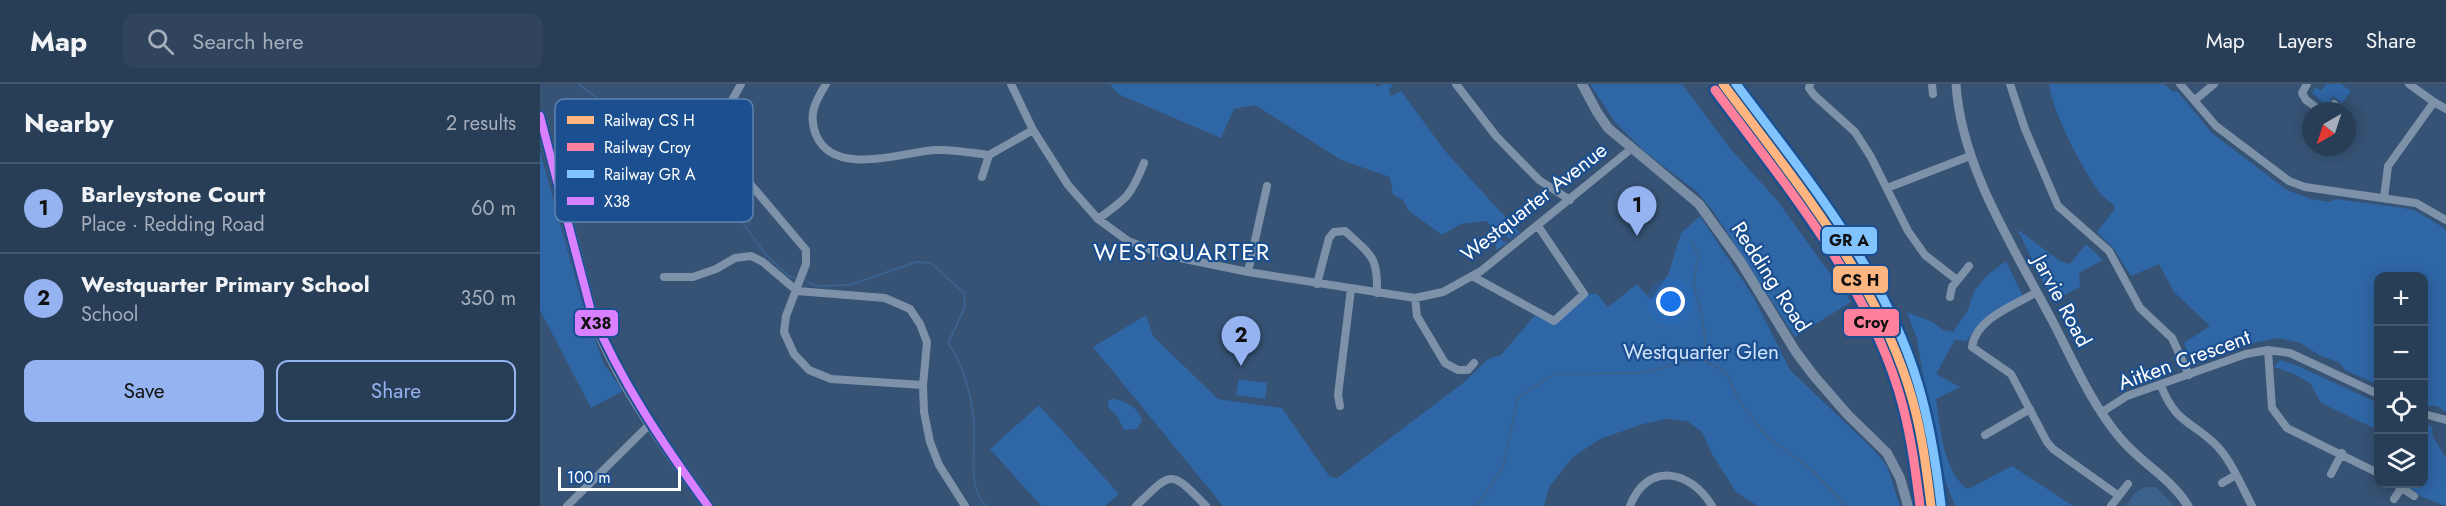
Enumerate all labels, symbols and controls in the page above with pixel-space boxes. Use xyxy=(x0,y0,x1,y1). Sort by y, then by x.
search box xyxy=(123,14,543,68)
text: Map xyxy=(30,21,87,62)
icon: search xyxy=(144,25,177,58)
text: Search here xyxy=(192,25,304,57)
text: Map xyxy=(2206,26,2245,56)
text: Layers xyxy=(2278,26,2333,56)
text: Share xyxy=(2366,26,2416,56)
legend xyxy=(555,99,753,222)
north arrow xyxy=(2302,102,2356,156)
text: Nearby xyxy=(24,104,113,142)
text: 2 results xyxy=(446,109,516,138)
text: Railway CS H xyxy=(604,109,695,132)
street label: Westquarter Avenue xyxy=(1454,135,1614,269)
text: Railway Croy xyxy=(604,136,692,159)
text: Railway GR A xyxy=(604,163,696,186)
text: Barleystone Court xyxy=(81,178,265,210)
pin: 1 xyxy=(1618,186,1656,236)
text: X38 xyxy=(604,190,630,213)
text: 1 xyxy=(38,194,49,223)
text: 60 m xyxy=(471,194,516,223)
text: Place · Redding Road xyxy=(81,210,265,239)
street label: Redding Road xyxy=(1724,216,1818,338)
line badge: GR A xyxy=(1821,226,1878,255)
text: GR A xyxy=(1829,229,1869,252)
district label: WESTQUARTER xyxy=(1093,234,1271,269)
street label: Jarvie Road xyxy=(2024,247,2099,352)
line badge: CS H xyxy=(1832,265,1889,294)
text: Westquarter Primary School xyxy=(81,268,370,300)
text: CS H xyxy=(1841,269,1879,292)
map controls xyxy=(2374,272,2428,488)
button: + xyxy=(2374,272,2428,326)
text: 2 xyxy=(37,284,50,313)
text: 350 m xyxy=(460,284,516,313)
your location xyxy=(1656,287,1685,316)
text: School xyxy=(81,300,138,329)
line badge: Croy xyxy=(1843,308,1900,337)
line badge: X38 xyxy=(574,309,619,337)
text: Croy xyxy=(1853,311,1889,334)
text: X38 xyxy=(581,312,611,335)
pin: 2 xyxy=(1222,316,1260,366)
street label: Aitken Crescent xyxy=(2114,322,2254,398)
button: − xyxy=(2374,326,2428,380)
park label: Westquarter Glen xyxy=(1623,337,1779,367)
button: Save xyxy=(24,360,264,422)
button: Share xyxy=(276,360,516,422)
button: locate xyxy=(2374,380,2428,434)
button: layers xyxy=(2374,434,2428,488)
scale bar xyxy=(558,464,681,492)
text: 100 m xyxy=(567,466,611,489)

